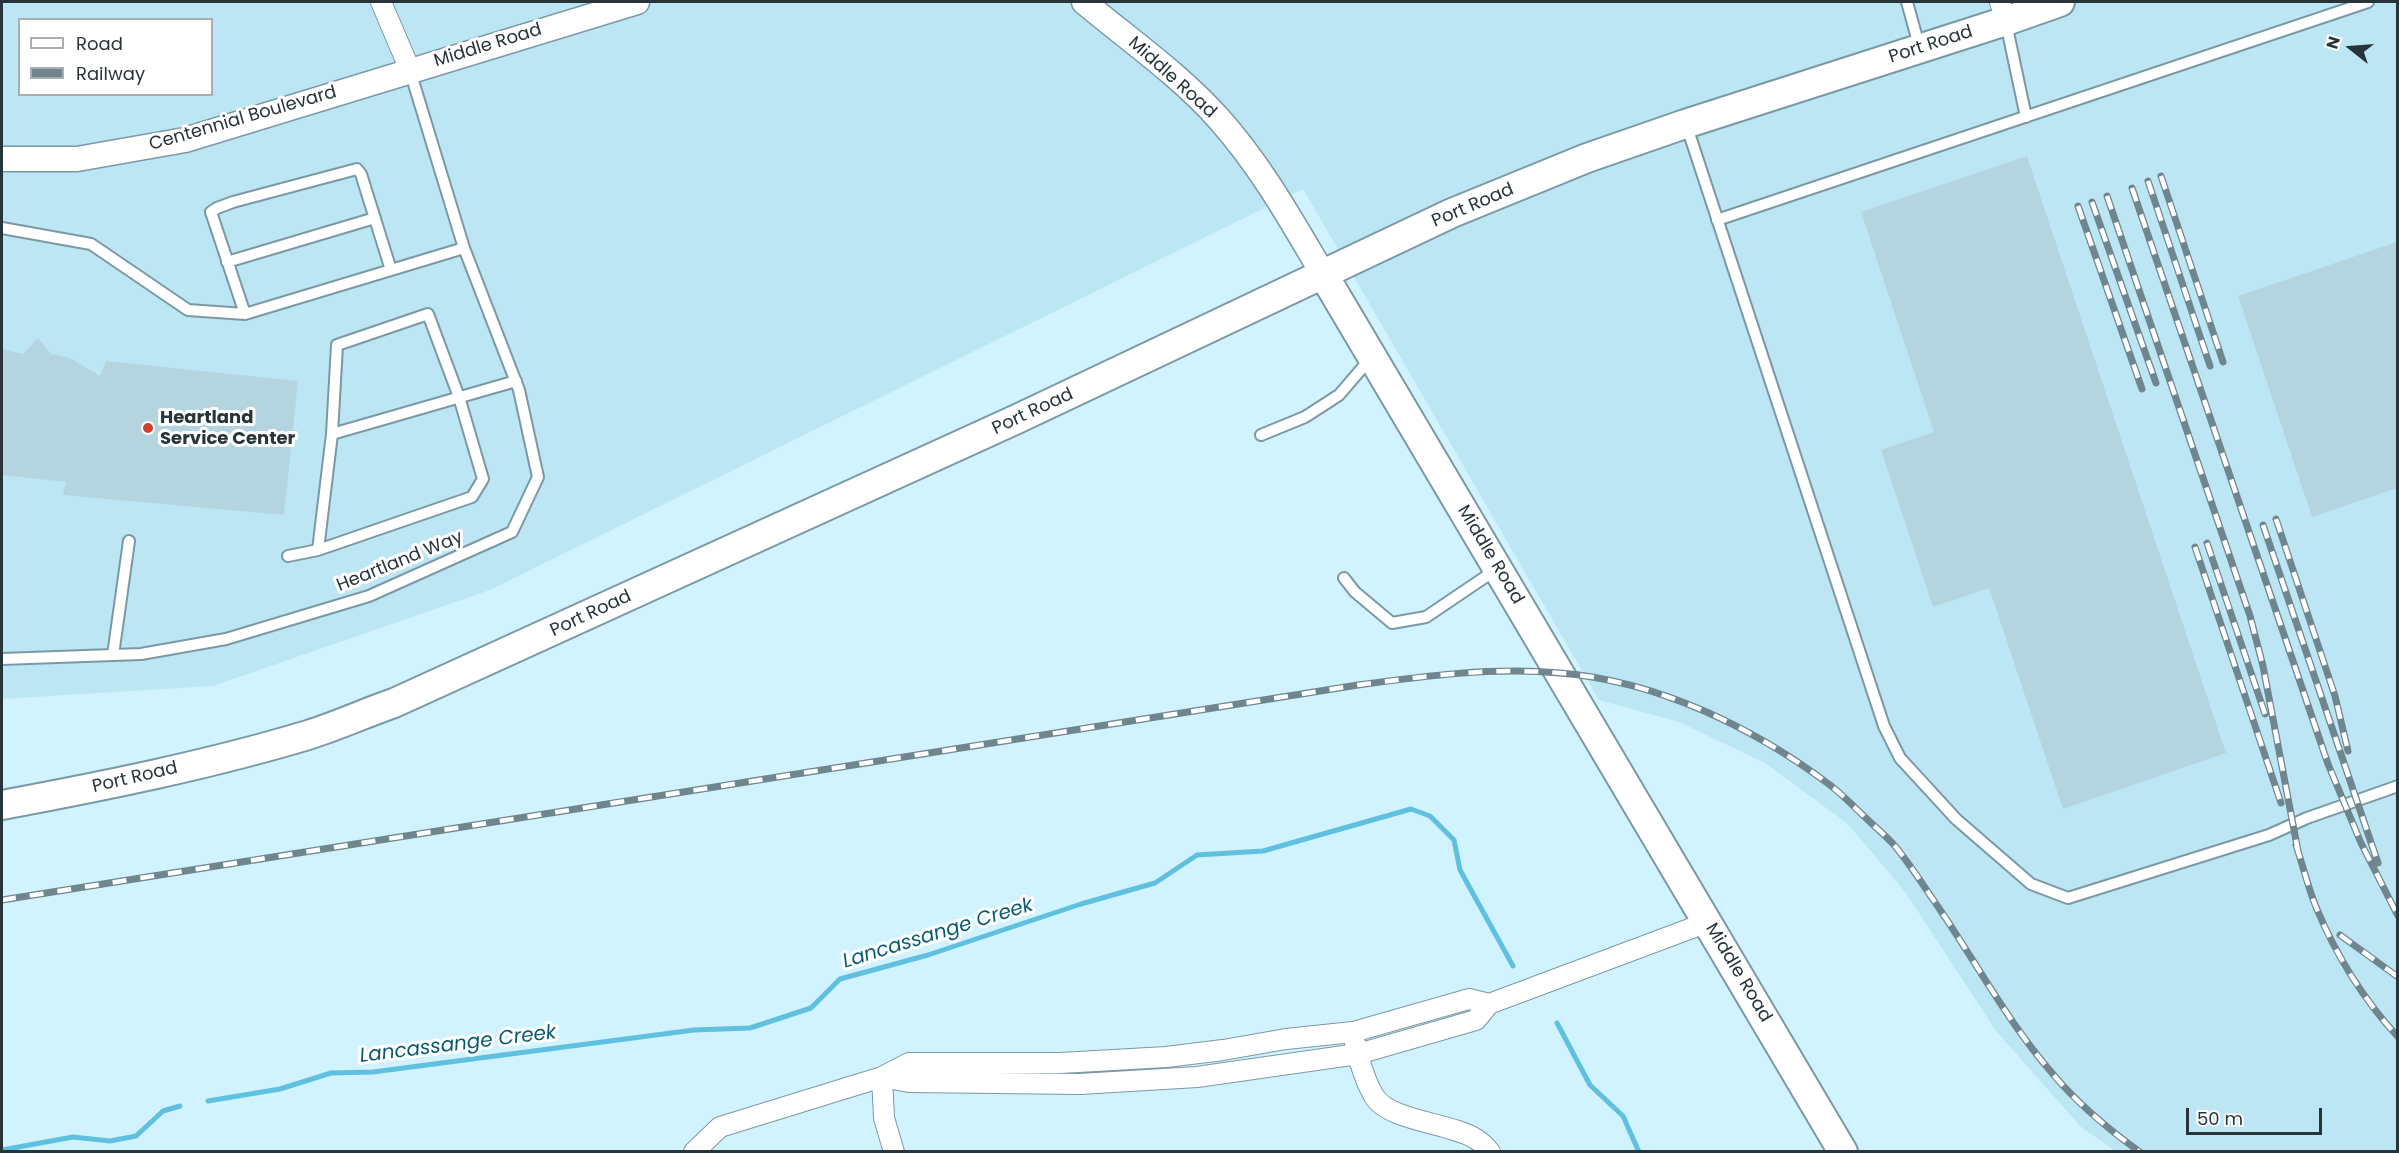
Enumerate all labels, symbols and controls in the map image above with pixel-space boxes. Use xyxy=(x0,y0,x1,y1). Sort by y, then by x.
legend xyxy=(18,18,213,96)
north arrow xyxy=(2321,18,2381,78)
street label: Middle Road xyxy=(432,19,544,73)
street label: Port Road xyxy=(1886,21,1976,69)
text: Road xyxy=(76,31,123,56)
street label: Middle Road xyxy=(1123,33,1221,123)
text: N xyxy=(2321,33,2346,52)
text: Railway xyxy=(76,61,145,86)
street label: Centennial Boulevard xyxy=(147,82,339,156)
street label: Port Road xyxy=(1429,179,1517,233)
street label: Port Road xyxy=(989,384,1077,440)
place label: Heartland Service Center xyxy=(160,407,295,450)
marker: Heartland Service Center xyxy=(141,421,155,435)
street label: Middle Road xyxy=(1452,502,1528,608)
street label: Heartland Way xyxy=(334,527,466,597)
street label: Port Road xyxy=(547,586,635,642)
street label: Port Road xyxy=(90,758,180,798)
water label: Lancassange Creek xyxy=(840,894,1036,974)
street label: Middle Road xyxy=(1700,920,1776,1026)
water label: Lancassange Creek xyxy=(358,1021,558,1069)
scale bar xyxy=(2189,1096,2326,1134)
text: 50 m xyxy=(2197,1106,2243,1131)

